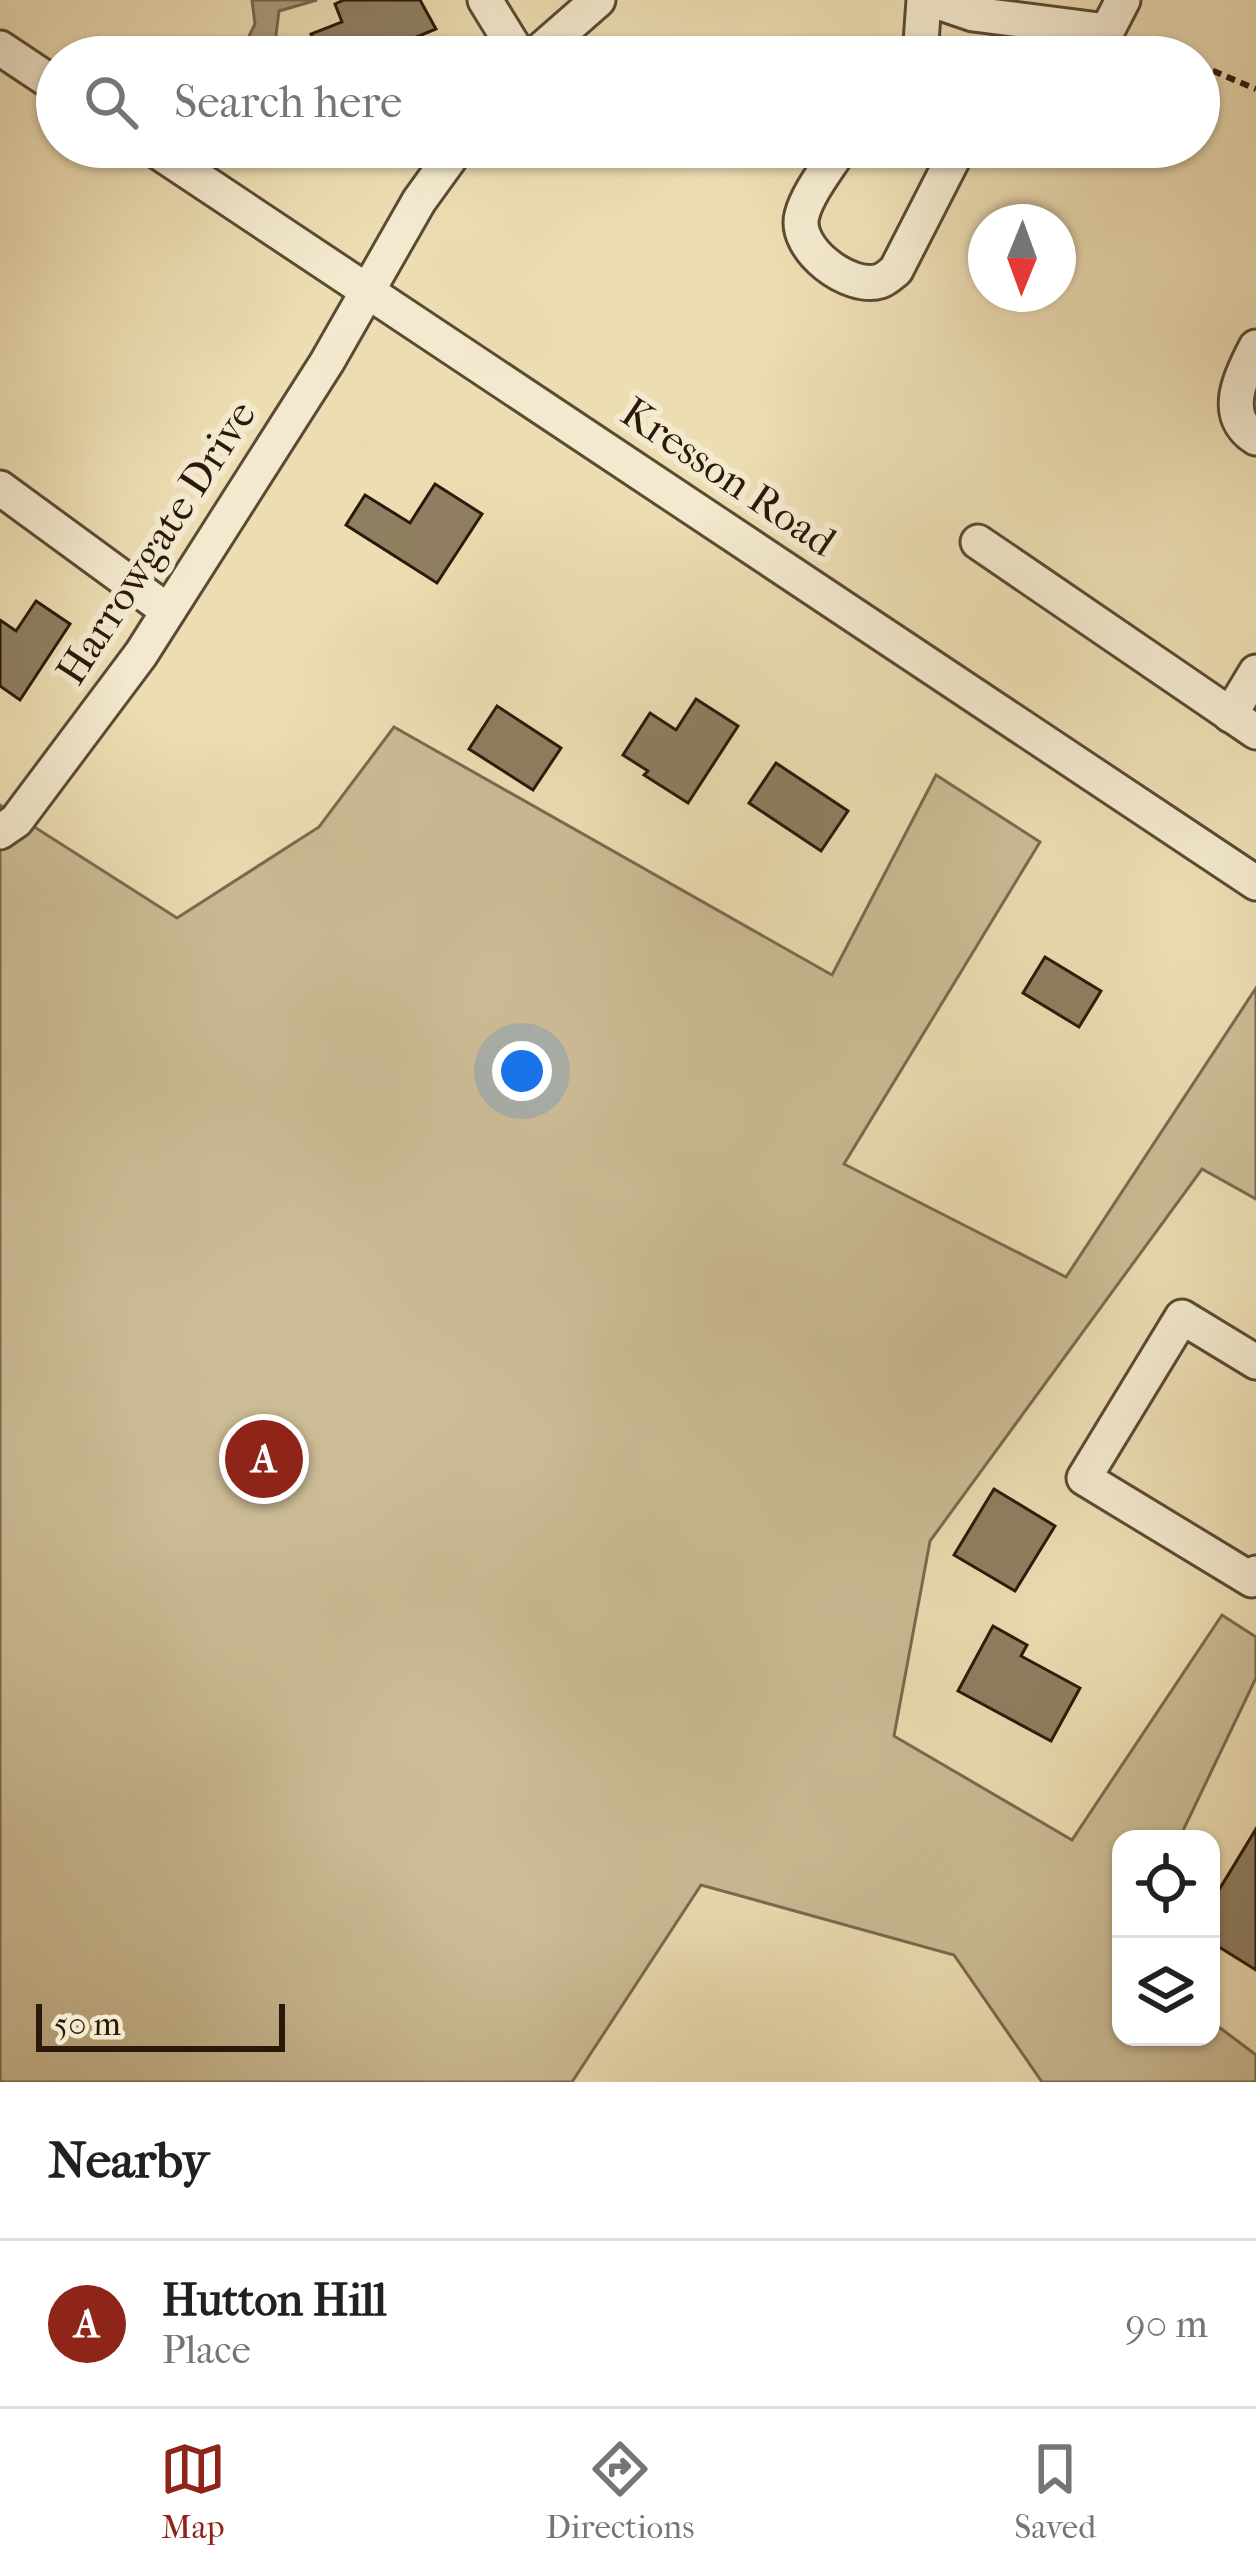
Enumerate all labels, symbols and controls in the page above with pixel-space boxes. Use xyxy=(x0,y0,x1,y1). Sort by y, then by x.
search box xyxy=(36,36,1220,168)
icon: search xyxy=(78,69,144,135)
text: Search here xyxy=(174,76,402,129)
north arrow xyxy=(968,204,1076,312)
street label: Kresson Road xyxy=(612,388,846,567)
street label: Harrowgate Drive xyxy=(46,392,266,694)
your location xyxy=(492,1041,552,1101)
pin: A xyxy=(225,1414,303,1504)
map controls xyxy=(1112,1830,1220,2046)
button: locate xyxy=(1112,1830,1220,1938)
button: layers xyxy=(1112,1938,1220,2046)
scale bar xyxy=(36,1998,285,2051)
text: 50 m xyxy=(54,2005,121,2044)
text: Nearby xyxy=(48,2130,209,2190)
text: Hutton Hill xyxy=(162,2274,387,2327)
text: A xyxy=(74,2301,100,2347)
text: 90 m xyxy=(1125,2301,1208,2347)
text: Place xyxy=(162,2327,251,2373)
tab: Map xyxy=(160,2436,226,2547)
tab: Directions xyxy=(546,2436,694,2547)
tab: Saved xyxy=(1014,2436,1096,2547)

